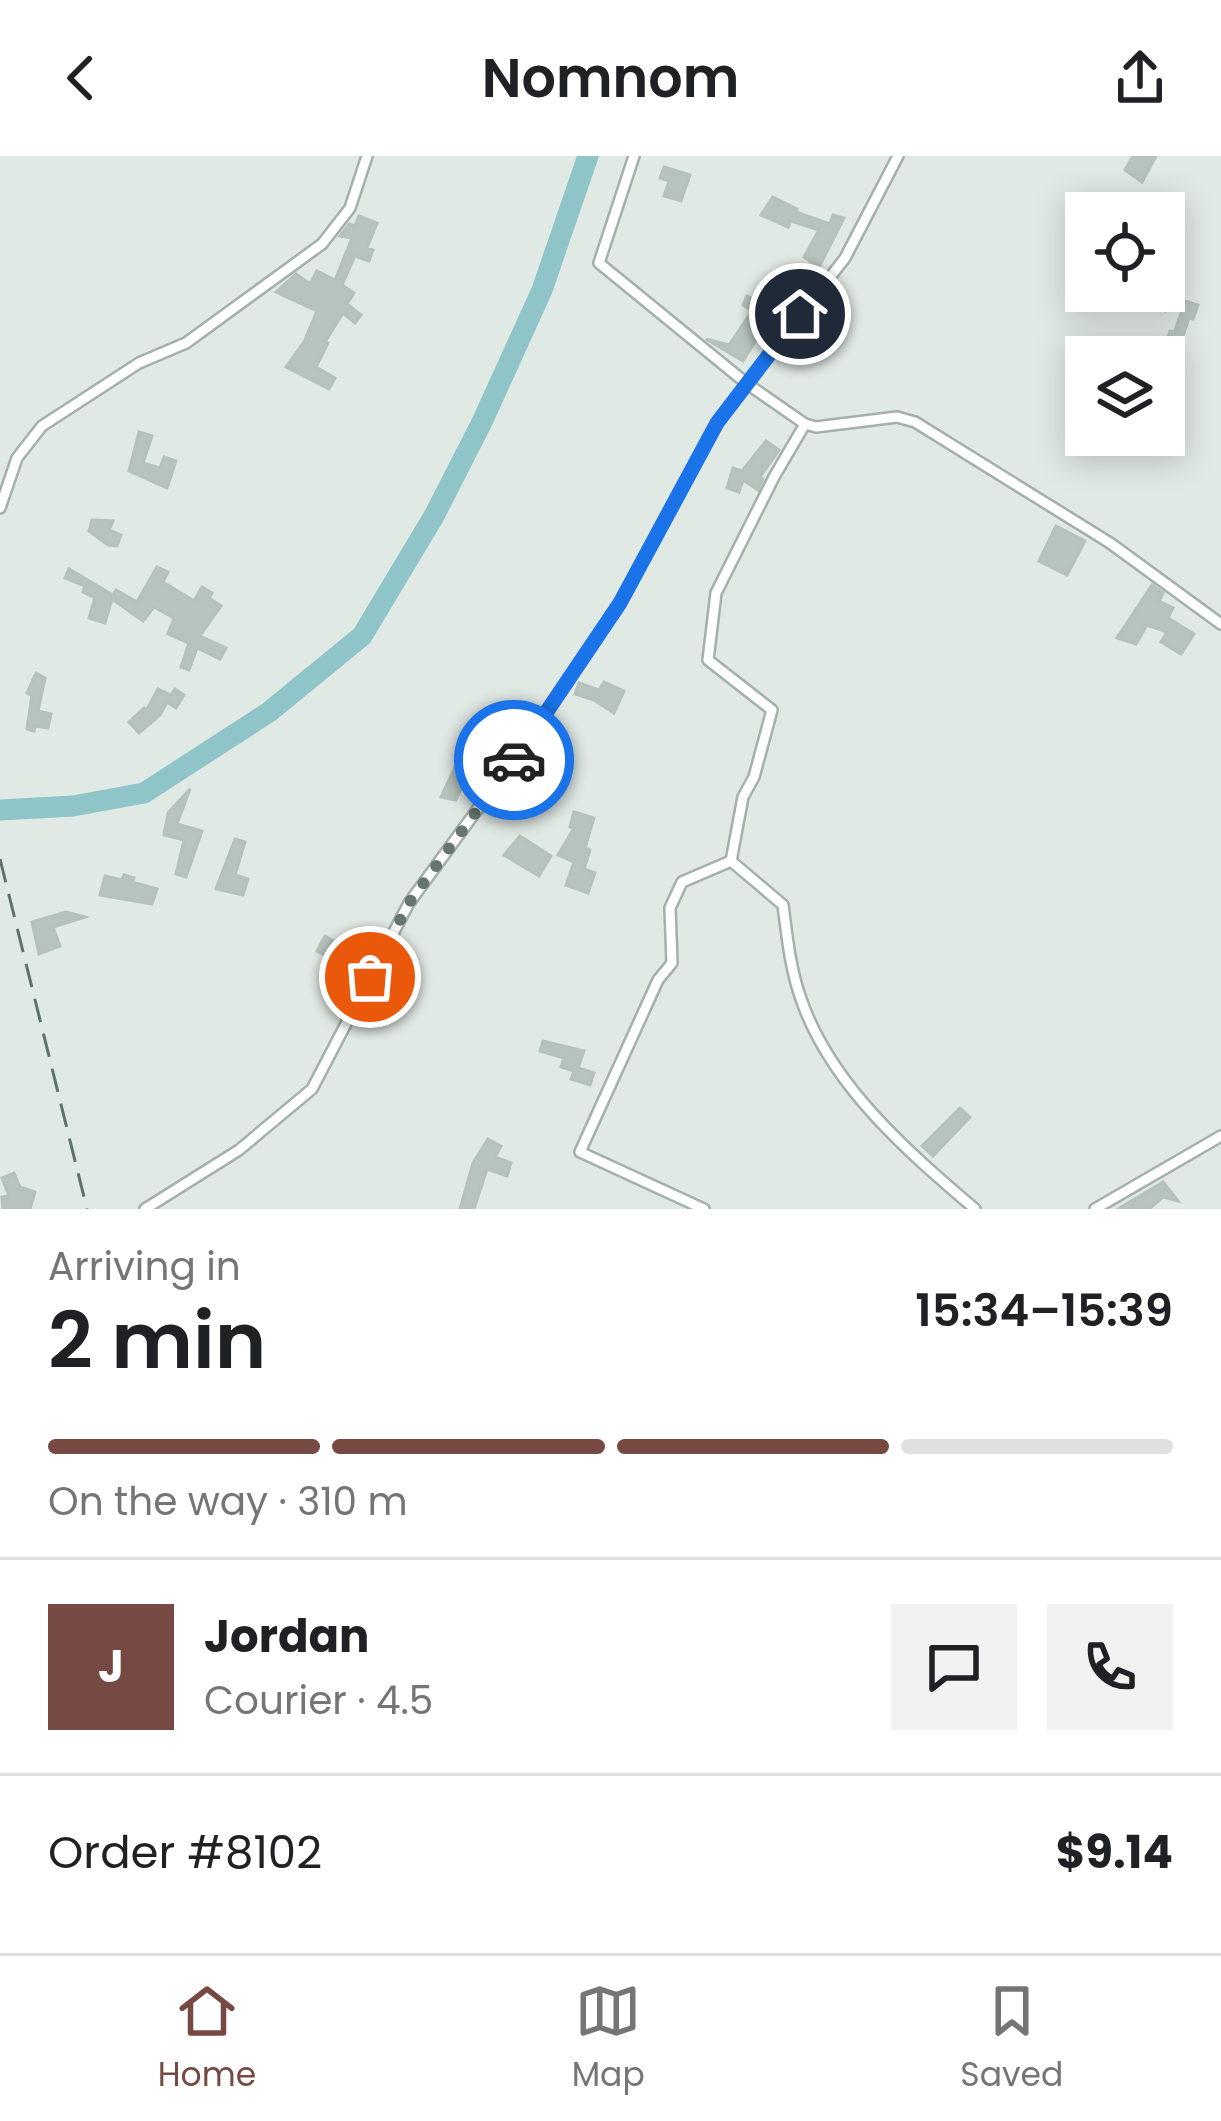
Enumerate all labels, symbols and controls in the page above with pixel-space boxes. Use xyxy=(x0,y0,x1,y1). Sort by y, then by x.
text: Nomnom xyxy=(482,40,739,116)
icon: back xyxy=(48,45,114,111)
icon: share xyxy=(1107,45,1173,111)
map controls xyxy=(1065,192,1185,456)
button: locate xyxy=(1065,192,1185,312)
pin xyxy=(749,263,851,365)
icon: home xyxy=(767,281,833,347)
button: layers xyxy=(1065,336,1185,456)
courier xyxy=(454,700,574,820)
icon: car xyxy=(481,727,547,793)
pin xyxy=(319,926,421,1028)
icon: bag xyxy=(337,944,403,1010)
text: Arriving in xyxy=(48,1239,241,1294)
text: 15:34–15:39 xyxy=(915,1279,1173,1342)
text: 2 min xyxy=(48,1286,266,1395)
text: On the way · 310 m xyxy=(48,1474,408,1529)
button: chat xyxy=(891,1604,1017,1730)
button: phone xyxy=(1047,1604,1173,1730)
text: Jordan xyxy=(204,1605,369,1668)
text: J xyxy=(98,1635,124,1698)
text: Courier · 4.5 xyxy=(204,1673,433,1728)
text: Order #8102 xyxy=(48,1821,322,1884)
text: $9.14 xyxy=(1056,1821,1173,1884)
tab: Home xyxy=(158,1978,256,2100)
tab: Map xyxy=(572,1978,645,2100)
tab: Saved xyxy=(960,1978,1063,2100)

